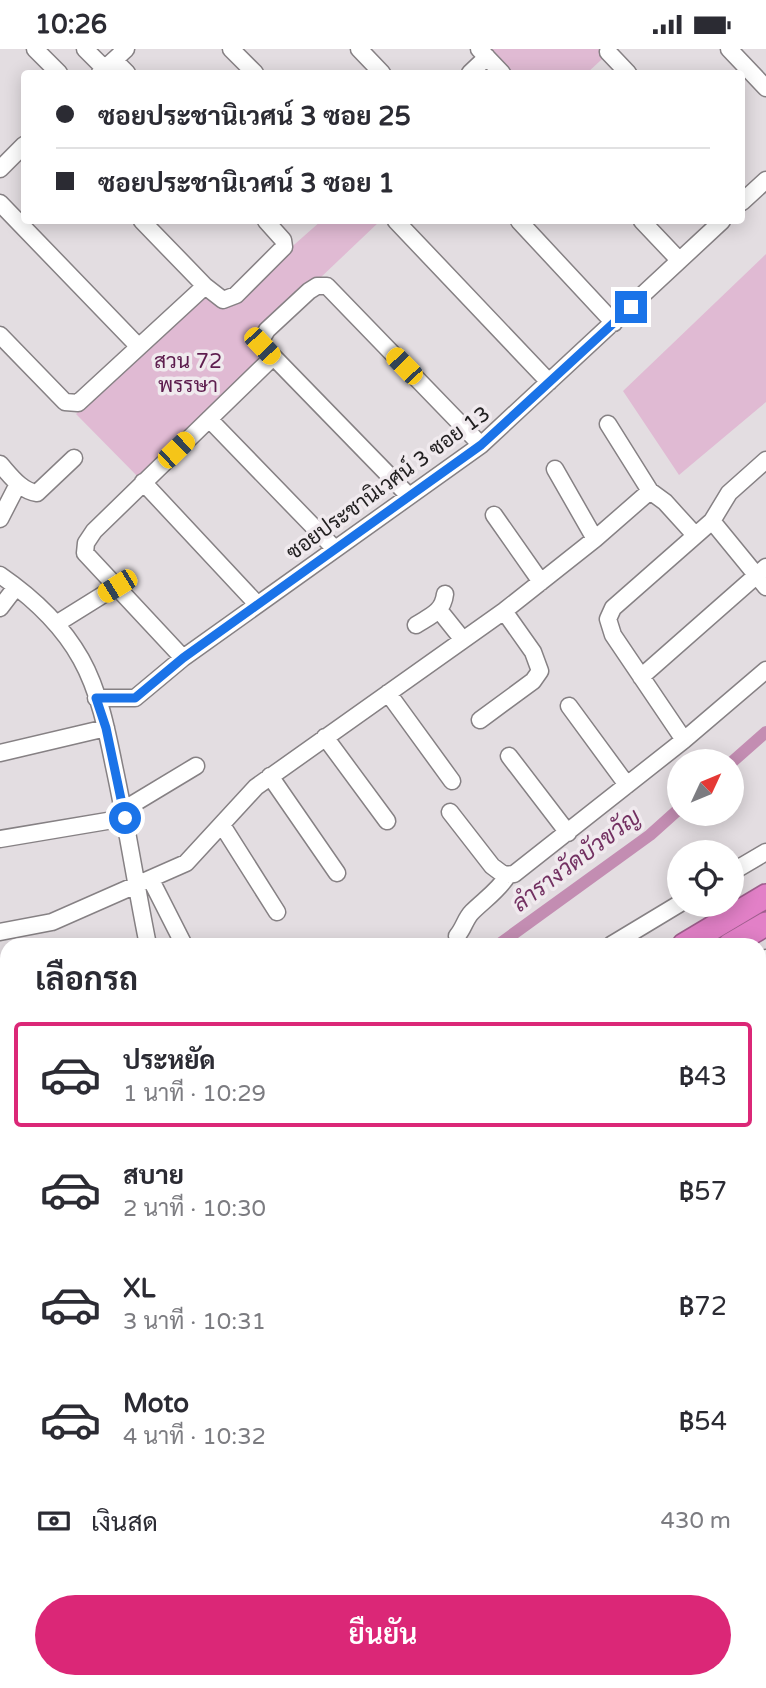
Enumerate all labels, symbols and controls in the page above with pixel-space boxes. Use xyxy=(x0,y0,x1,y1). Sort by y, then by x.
text: 10:26 xyxy=(35,9,107,40)
text: ซอยประชานิเวศน์ 3 ซอย 25 xyxy=(98,101,411,132)
text: ซอยประชานิเวศน์ 3 ซอย 1 xyxy=(98,168,395,199)
route end xyxy=(615,291,647,323)
car xyxy=(240,323,285,369)
car xyxy=(382,344,427,388)
park label: สวน 72 พรรษา xyxy=(154,349,222,398)
street label: ซอยประชานิเวศน์ 3 ซอย 13 xyxy=(281,400,495,566)
car xyxy=(154,428,199,472)
car xyxy=(94,566,141,606)
north arrow xyxy=(667,749,744,826)
map controls xyxy=(667,749,744,917)
route start xyxy=(109,802,141,834)
water label: ลำรางวัดบัวขวัญ xyxy=(506,803,646,918)
button: locate xyxy=(667,840,744,917)
text: เลือกรถ xyxy=(35,961,138,999)
icon: car xyxy=(39,1043,102,1106)
text: ประหยัด xyxy=(123,1045,216,1076)
text: ฿43 xyxy=(679,1061,727,1092)
text: 1 นาที · 10:29 xyxy=(123,1080,266,1108)
icon: car xyxy=(39,1158,102,1221)
text: สบาย xyxy=(123,1160,184,1191)
text: ฿57 xyxy=(679,1176,727,1207)
text: 2 นาที · 10:30 xyxy=(123,1195,266,1223)
icon: car xyxy=(39,1273,102,1336)
text: XL xyxy=(123,1273,155,1304)
text: ฿72 xyxy=(679,1291,727,1322)
text: 3 นาที · 10:31 xyxy=(123,1308,266,1336)
icon: car xyxy=(39,1388,102,1451)
text: Moto xyxy=(123,1388,189,1419)
text: ฿54 xyxy=(679,1406,727,1437)
text: 4 นาที · 10:32 xyxy=(123,1423,266,1451)
icon: cash xyxy=(35,1502,73,1540)
text: เงินสด xyxy=(91,1507,158,1538)
text: 430 m xyxy=(661,1507,731,1535)
button: ยืนยัน xyxy=(35,1595,731,1675)

